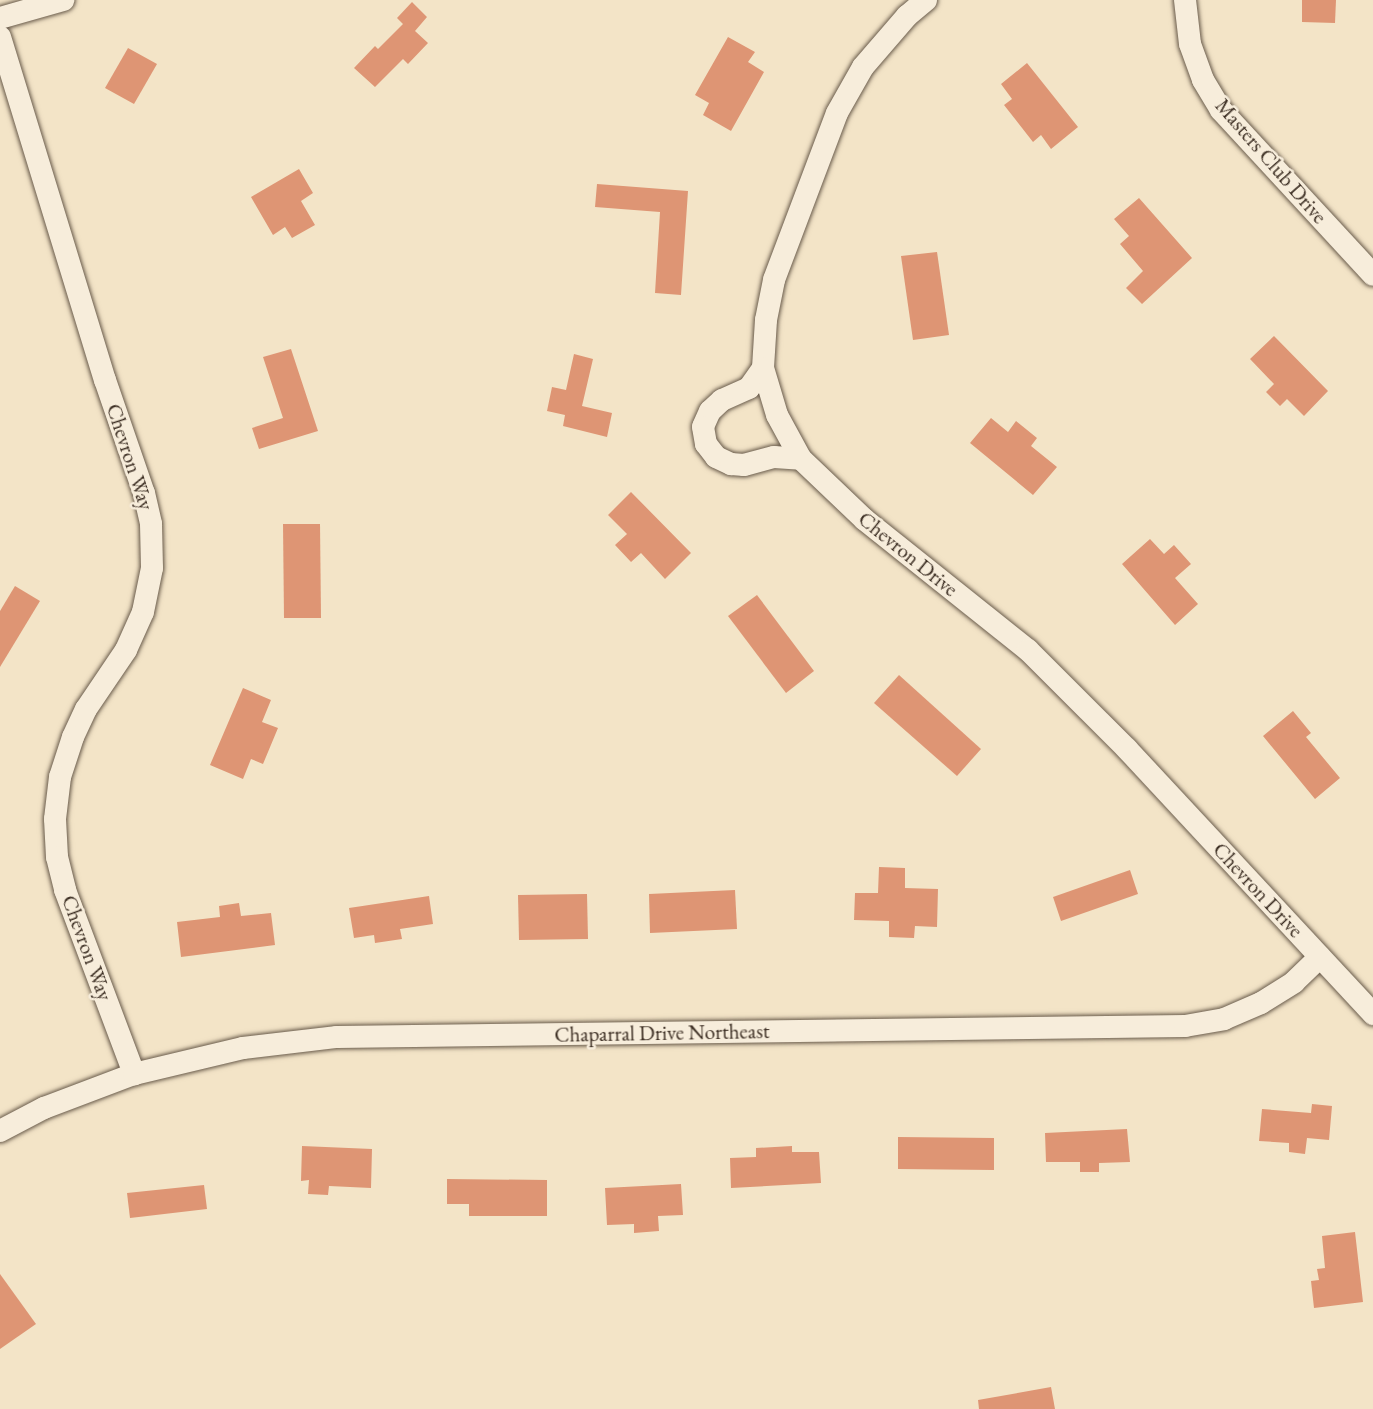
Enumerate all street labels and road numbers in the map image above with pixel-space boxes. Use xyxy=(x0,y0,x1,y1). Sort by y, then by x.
street label: Masters Club Drive xyxy=(1210,93,1332,229)
street label: Chevron Way xyxy=(101,401,159,513)
street label: Chevron Drive xyxy=(853,506,963,602)
street label: Chevron Drive xyxy=(1208,837,1308,943)
street label: Chevron Way xyxy=(56,892,118,1004)
street label: Chaparral Drive Northeast xyxy=(554,1019,770,1047)

